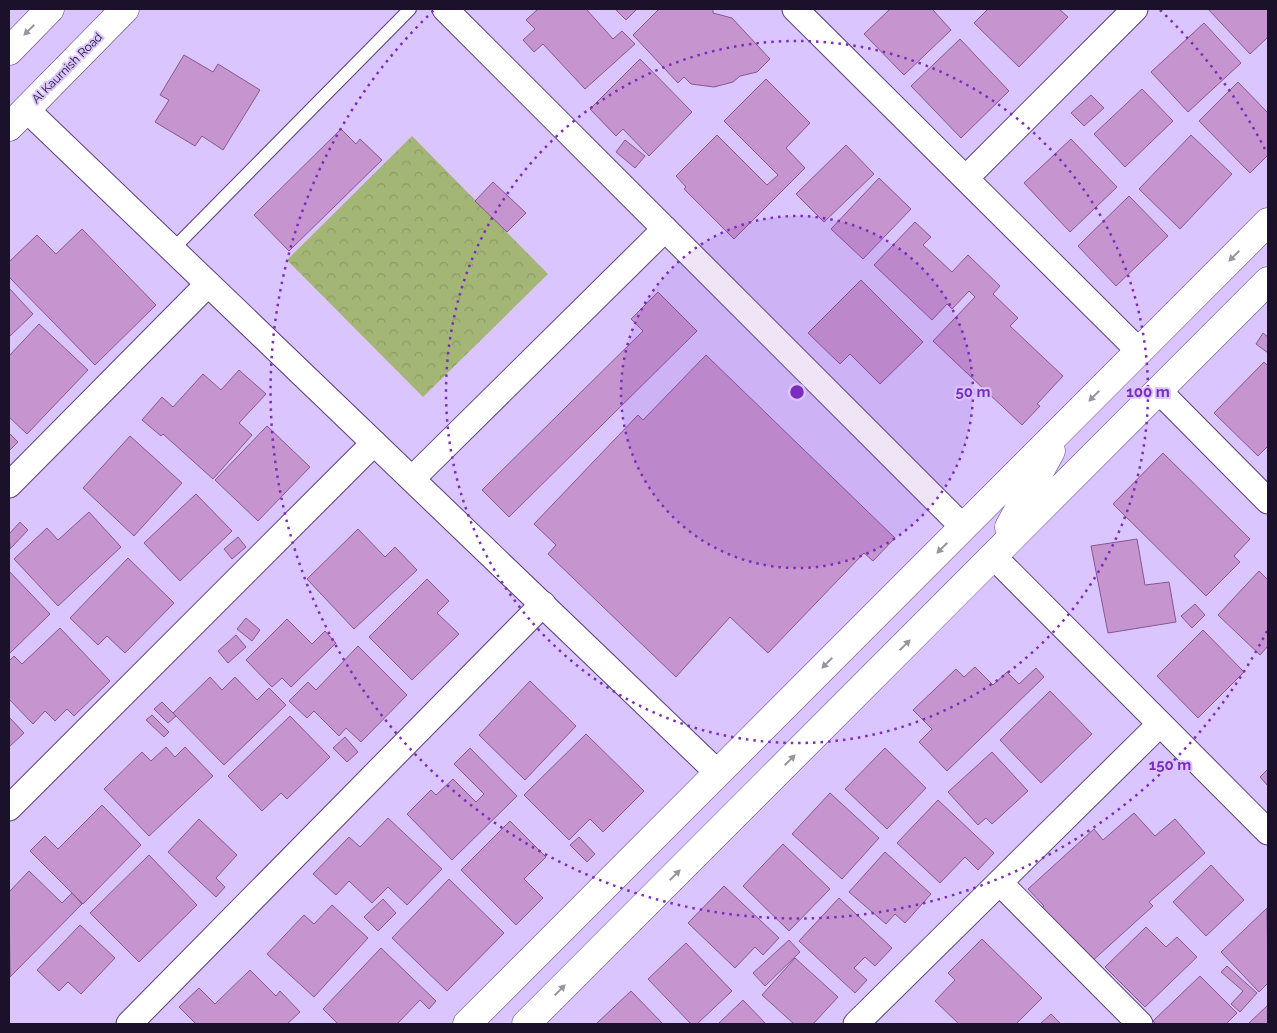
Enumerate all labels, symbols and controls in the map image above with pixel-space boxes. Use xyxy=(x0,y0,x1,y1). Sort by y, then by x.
one-way arrow xyxy=(24,23,36,35)
street label: Al Kaurnish Road xyxy=(29,30,105,106)
one-way arrow xyxy=(1228,250,1240,262)
centre of rings xyxy=(788,383,806,401)
text: 50 m xyxy=(955,383,991,401)
text: 100 m xyxy=(1126,383,1170,401)
one-way arrow xyxy=(1088,390,1100,402)
one-way arrow xyxy=(936,542,948,554)
one-way arrow xyxy=(898,639,910,651)
one-way arrow xyxy=(822,657,834,669)
one-way arrow xyxy=(784,754,796,766)
text: 150 m xyxy=(1149,756,1191,774)
one-way arrow xyxy=(669,869,681,881)
one-way arrow xyxy=(554,984,566,996)

